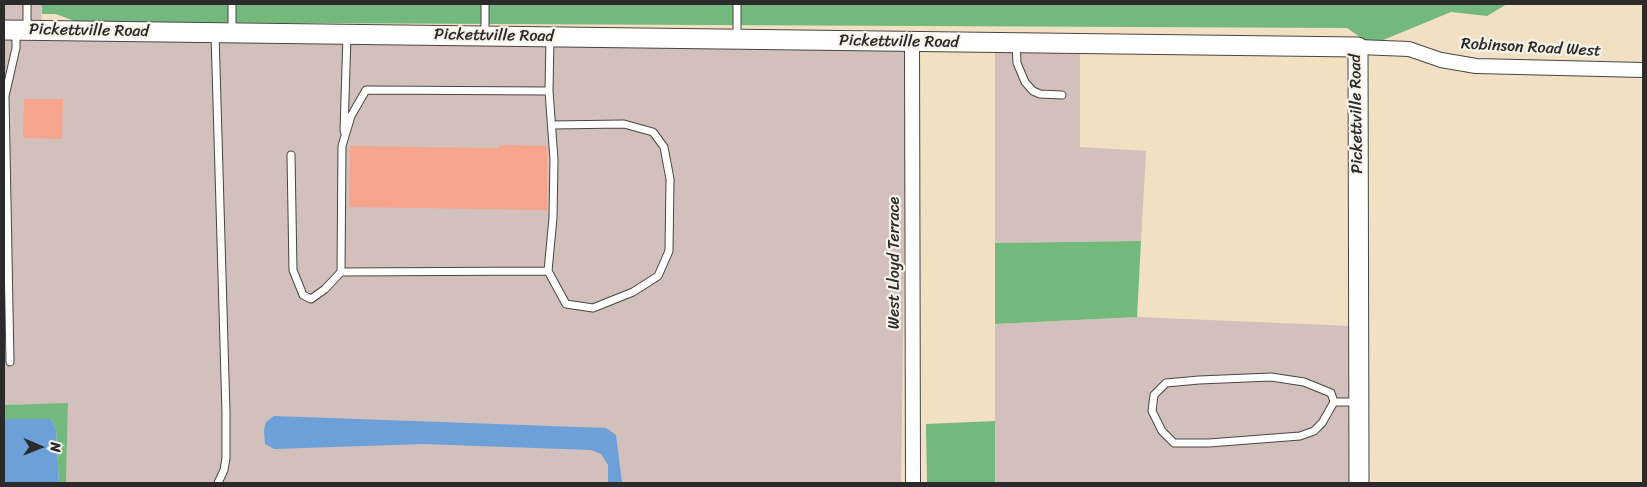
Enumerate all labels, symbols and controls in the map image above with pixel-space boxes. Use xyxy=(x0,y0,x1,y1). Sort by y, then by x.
street label: Pickettville Road xyxy=(29,20,149,42)
street label: Pickettville Road xyxy=(434,25,554,47)
street label: Pickettville Road xyxy=(839,31,959,53)
street label: Robinson Road West xyxy=(1460,35,1602,61)
street label: Pickettville Road xyxy=(1346,54,1368,174)
street label: West Lloyd Terrace xyxy=(885,197,905,329)
north arrow xyxy=(15,422,65,472)
text: N xyxy=(43,442,68,452)

